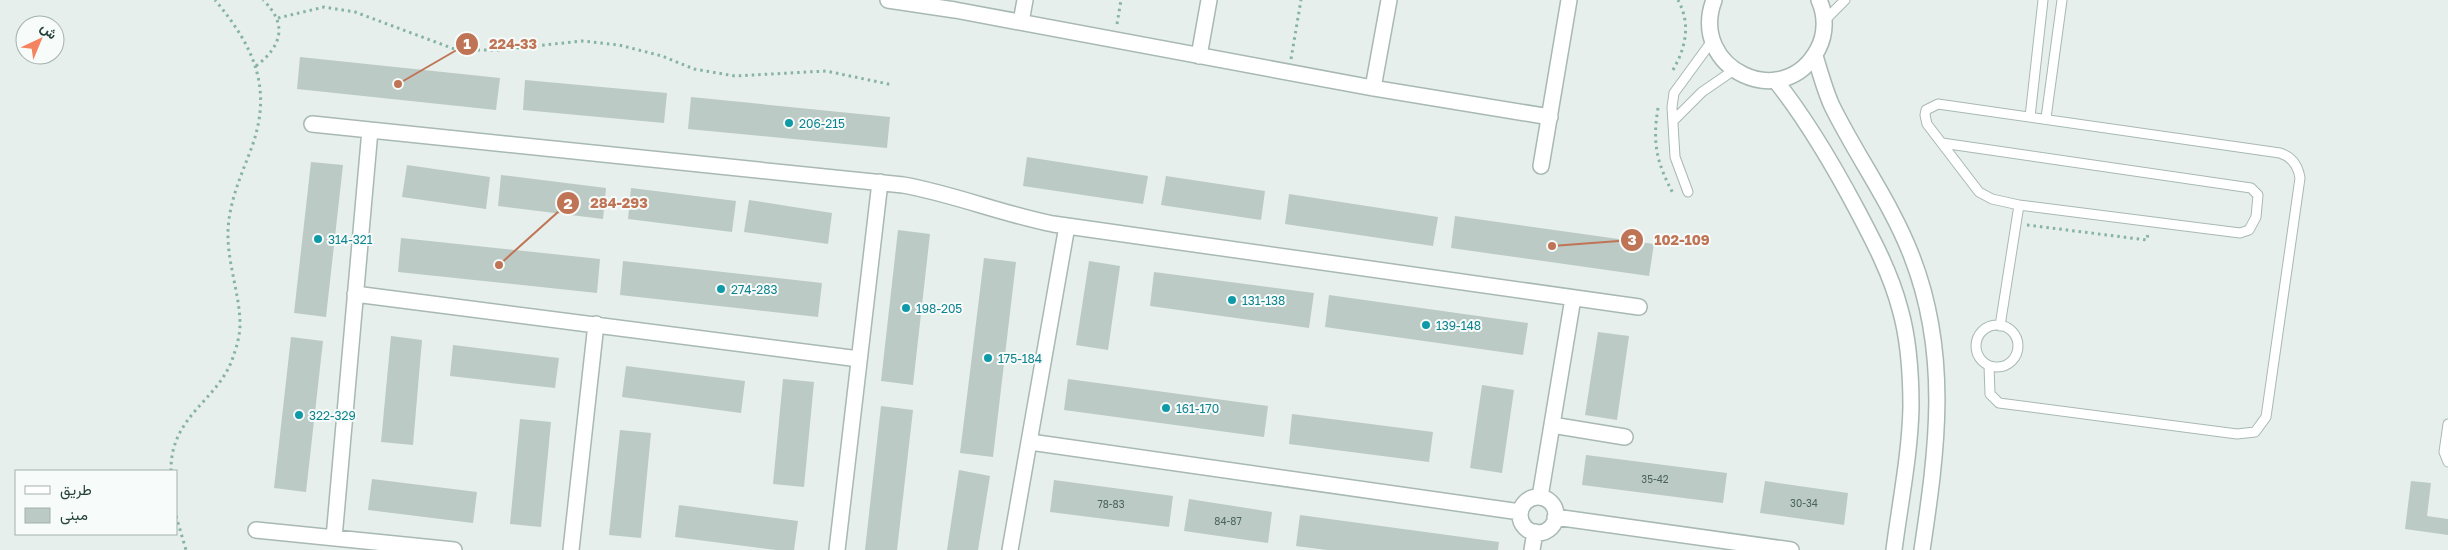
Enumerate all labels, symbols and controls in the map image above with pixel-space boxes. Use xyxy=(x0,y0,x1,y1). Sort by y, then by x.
north arrow xyxy=(15,15,65,65)
text: ش xyxy=(37,18,61,43)
callout: 224-33 xyxy=(454,29,548,58)
text: 1 xyxy=(463,34,471,52)
text: 224-33 xyxy=(489,35,537,52)
place label: 206-215 xyxy=(799,116,845,131)
marker: 206-215 xyxy=(783,117,795,129)
callout: 284-293 xyxy=(555,189,658,218)
text: 2 xyxy=(563,194,573,212)
text: 284-293 xyxy=(590,194,648,211)
callout: 102-109 xyxy=(1620,226,1720,255)
text: 3 xyxy=(1627,230,1637,248)
text: 102-109 xyxy=(1654,231,1710,248)
place label: 314-321 xyxy=(328,232,373,247)
marker: 314-321 xyxy=(312,233,324,245)
place label: 274-283 xyxy=(731,282,778,297)
marker: 274-283 xyxy=(715,283,727,295)
place label: 131-138 xyxy=(1242,293,1285,308)
marker: 131-138 xyxy=(1226,294,1238,306)
place label: 198-205 xyxy=(916,301,962,316)
marker: 198-205 xyxy=(900,302,912,314)
place label: 139-148 xyxy=(1436,318,1481,333)
marker: 139-148 xyxy=(1420,319,1432,331)
place label: 175-184 xyxy=(998,351,1042,366)
marker: 175-184 xyxy=(982,352,994,364)
place label: 161-170 xyxy=(1176,401,1219,416)
marker: 161-170 xyxy=(1160,402,1172,414)
place label: 322-329 xyxy=(309,408,356,423)
marker: 322-329 xyxy=(293,409,305,421)
legend xyxy=(15,470,178,535)
house number: 35-42 xyxy=(1641,473,1669,485)
text: طريق xyxy=(60,480,92,500)
house number: 30-34 xyxy=(1790,497,1818,509)
house number: 78-83 xyxy=(1097,498,1125,510)
text: مبنى xyxy=(60,505,88,525)
house number: 84-87 xyxy=(1214,515,1242,527)

